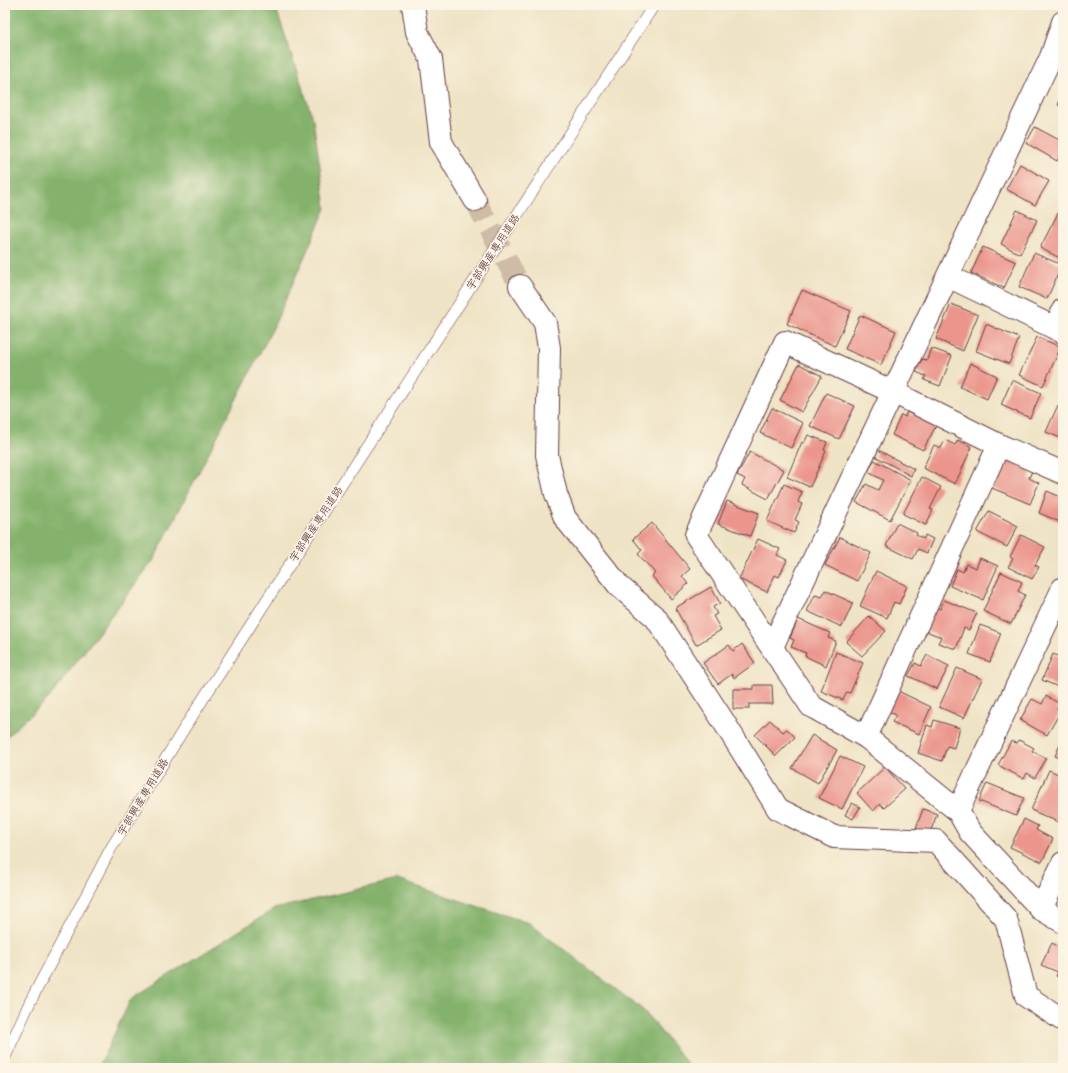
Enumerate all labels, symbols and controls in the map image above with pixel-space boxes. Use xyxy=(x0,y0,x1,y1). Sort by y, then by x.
street label: 宇部興産専用道路 xyxy=(464,212,522,292)
street label: 宇部興産専用道路 xyxy=(287,484,345,564)
street label: 宇部興産専用道路 xyxy=(115,756,171,838)

